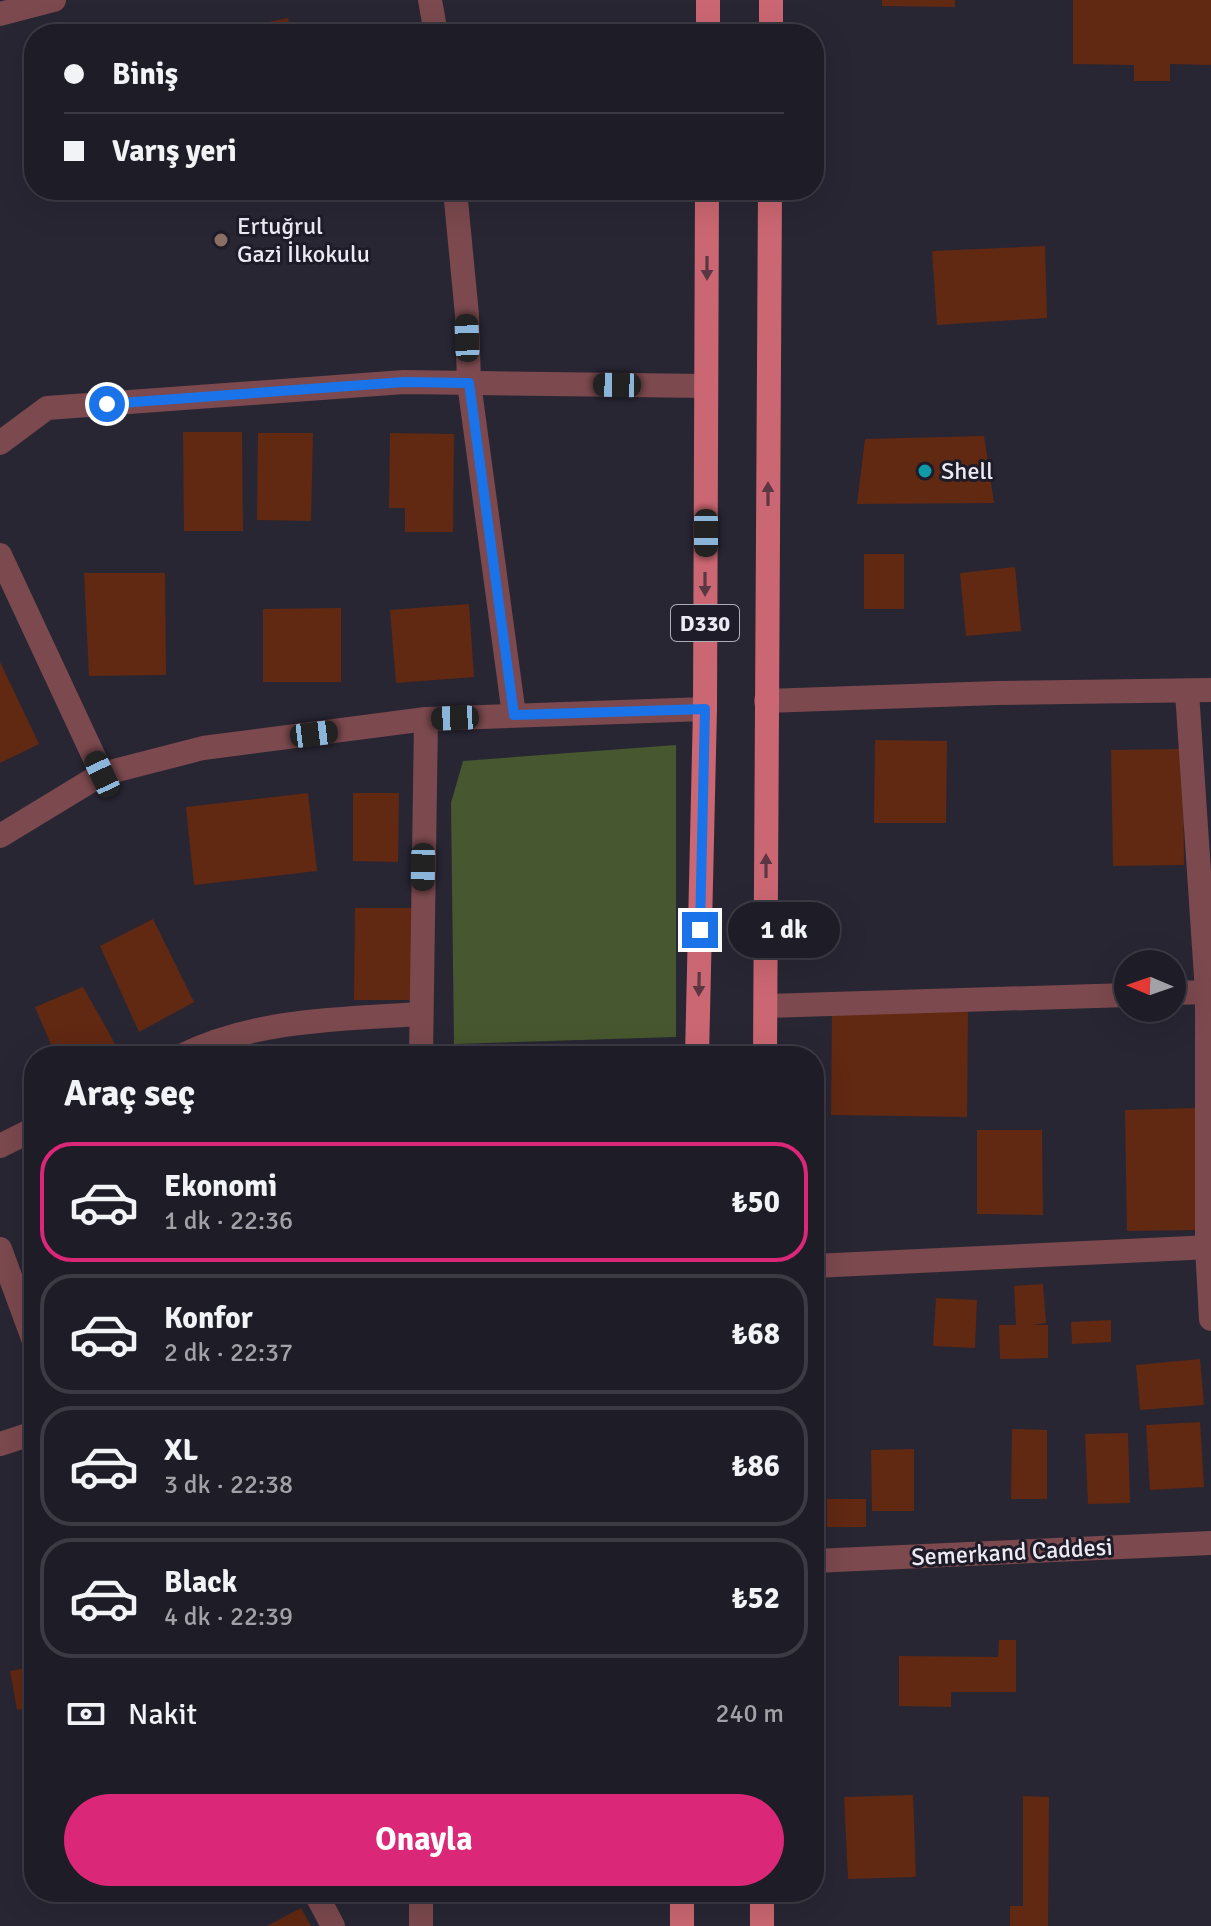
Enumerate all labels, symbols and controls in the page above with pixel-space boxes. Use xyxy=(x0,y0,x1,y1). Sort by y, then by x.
text: Biniş xyxy=(112,56,178,93)
text: Varış yeri xyxy=(112,133,237,170)
place label: Ertuğrul Gazi İlkokulu xyxy=(237,211,370,269)
marker: Ertuğrul Gazi İlkokulu xyxy=(212,231,230,249)
one-way arrow xyxy=(701,256,713,281)
car xyxy=(454,314,480,362)
car xyxy=(593,373,641,397)
route start xyxy=(89,386,125,422)
place label: Shell xyxy=(941,456,993,486)
marker: Shell xyxy=(916,462,934,480)
one-way arrow xyxy=(762,481,774,506)
car xyxy=(694,509,718,557)
one-way arrow xyxy=(699,572,711,597)
road number: D330 xyxy=(671,605,739,641)
car xyxy=(431,705,479,731)
car xyxy=(289,719,339,749)
car xyxy=(81,747,123,801)
car xyxy=(411,843,435,891)
one-way arrow xyxy=(760,853,772,878)
callout: 1 dk xyxy=(728,902,840,958)
route end xyxy=(682,912,718,948)
text: 1 dk xyxy=(760,914,808,946)
north arrow xyxy=(1114,950,1186,1022)
map controls xyxy=(1114,950,1186,1022)
one-way arrow xyxy=(692,972,705,997)
text: Araç seç xyxy=(64,1071,195,1116)
icon: car xyxy=(68,1166,140,1238)
text: Ekonomi xyxy=(164,1168,277,1205)
text: ₺50 xyxy=(731,1184,780,1221)
text: 1 dk · 22:36 xyxy=(164,1205,293,1237)
icon: car xyxy=(68,1298,140,1370)
text: Konfor xyxy=(164,1300,253,1337)
text: ₺68 xyxy=(731,1316,780,1353)
text: 2 dk · 22:37 xyxy=(164,1337,293,1369)
icon: car xyxy=(68,1430,140,1502)
text: XL xyxy=(164,1432,198,1469)
text: ₺86 xyxy=(731,1448,780,1485)
text: 3 dk · 22:38 xyxy=(164,1469,293,1501)
street label: Semerkand Caddesi xyxy=(911,1532,1113,1572)
icon: car xyxy=(68,1562,140,1634)
text: Black xyxy=(164,1564,237,1601)
text: ₺52 xyxy=(731,1580,780,1617)
text: 4 dk · 22:39 xyxy=(164,1601,293,1633)
icon: cash xyxy=(64,1692,108,1736)
text: Nakit xyxy=(128,1696,197,1733)
text: 240 m xyxy=(715,1698,784,1730)
button: Onayla xyxy=(64,1794,784,1886)

